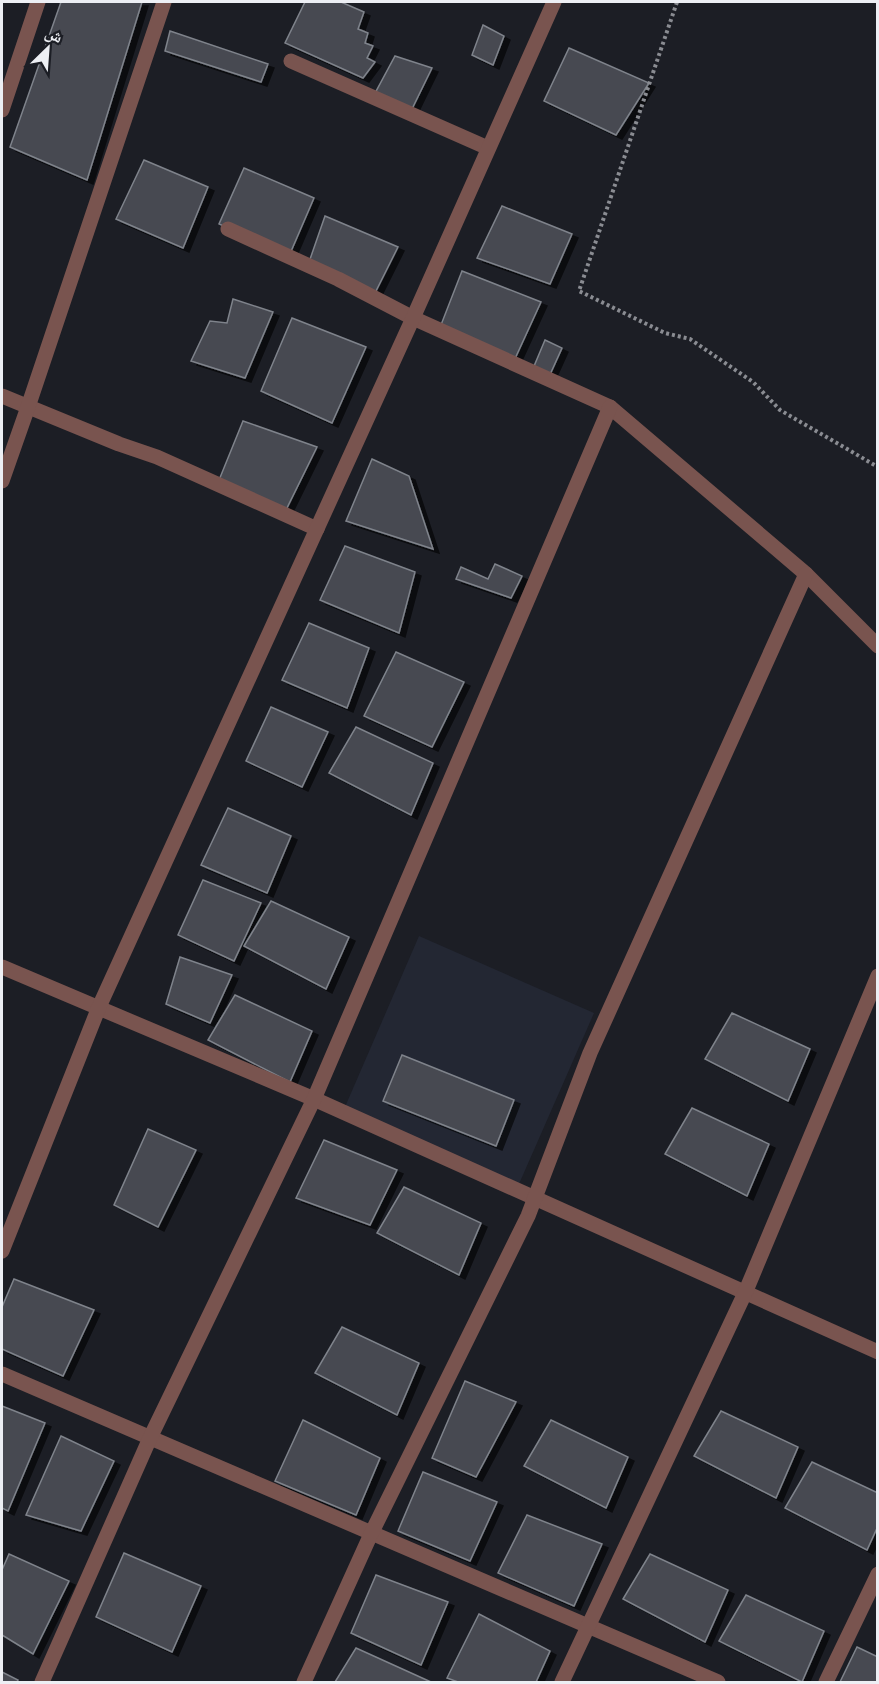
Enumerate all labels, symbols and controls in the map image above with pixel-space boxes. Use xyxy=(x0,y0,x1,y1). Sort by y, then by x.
north arrow xyxy=(18,18,78,78)
text: ش xyxy=(42,21,67,48)

